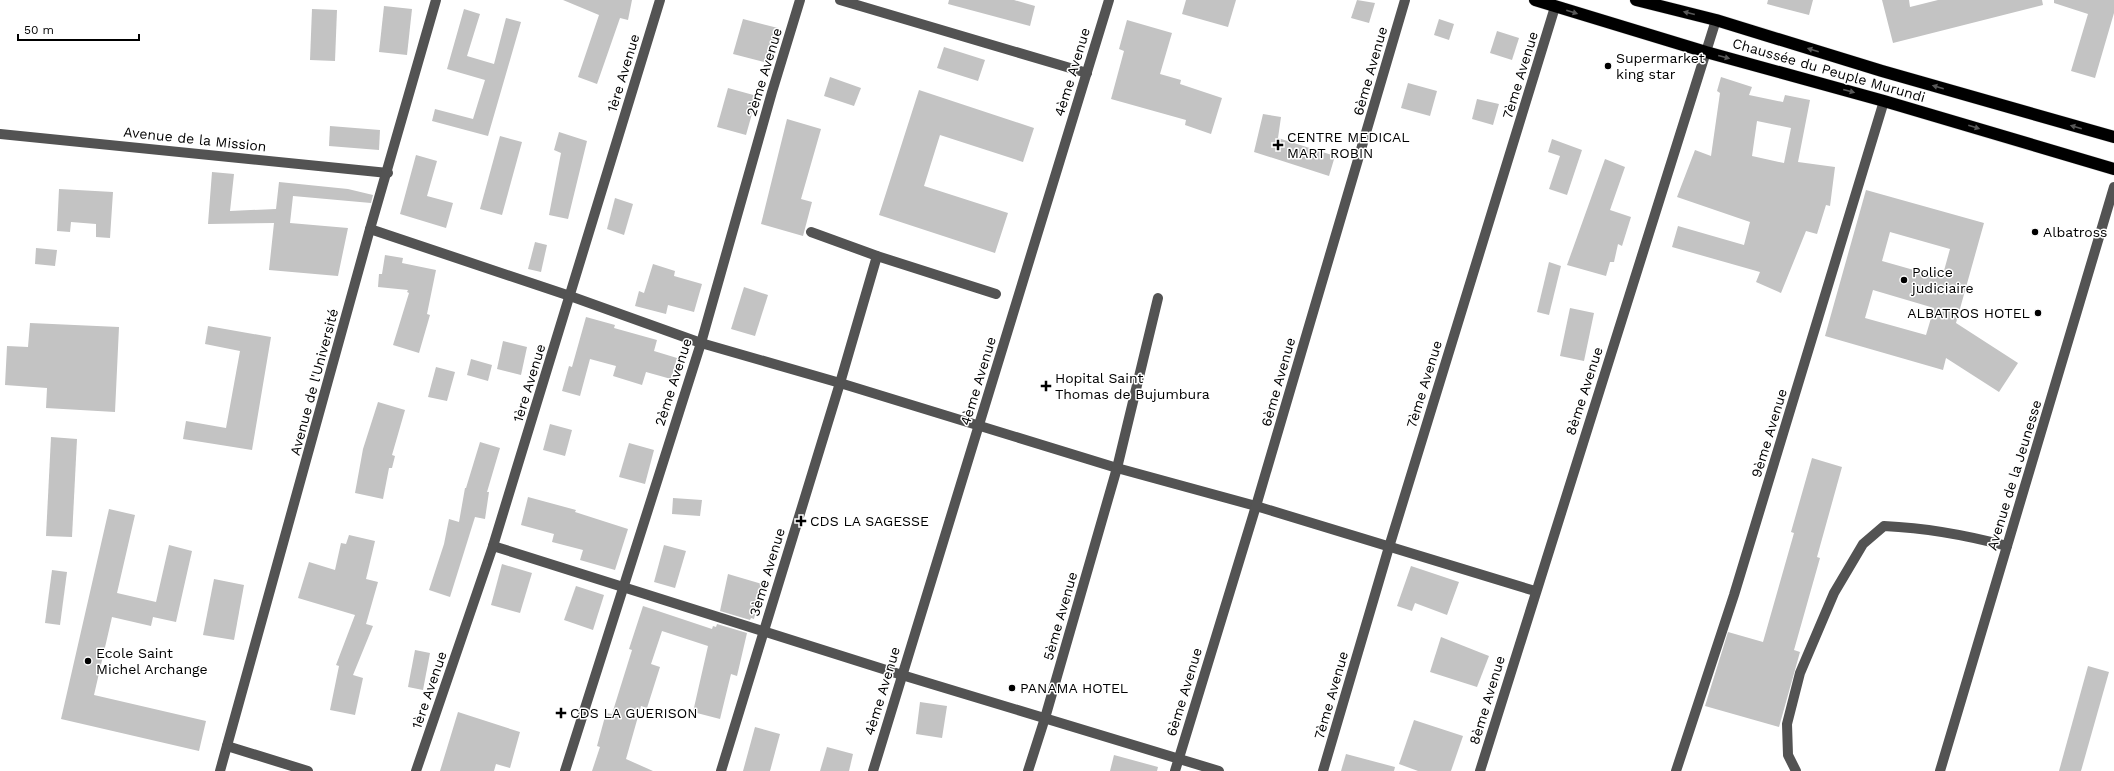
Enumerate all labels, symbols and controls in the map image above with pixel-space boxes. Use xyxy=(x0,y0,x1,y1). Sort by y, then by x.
one-way arrow xyxy=(1567,9,1579,15)
one-way arrow xyxy=(1683,10,1695,16)
scale bar xyxy=(18,16,139,42)
text: 50 m xyxy=(24,23,54,37)
street label: 6ème Avenue xyxy=(1350,25,1390,117)
street label: 2ème Avenue xyxy=(743,26,785,118)
street label: 4ème Avenue xyxy=(1051,26,1093,118)
street label: 7ème Avenue xyxy=(1499,29,1541,121)
street label: 1ère Avenue xyxy=(604,32,642,114)
street label: Chaussée du Peuple Murundi xyxy=(1731,35,1927,105)
one-way arrow xyxy=(1807,47,1819,53)
place label: Supermarket king star xyxy=(1616,50,1705,82)
one-way arrow xyxy=(1718,54,1730,60)
marker: Supermarket king star xyxy=(1603,61,1613,71)
one-way arrow xyxy=(1932,84,1944,90)
one-way arrow xyxy=(1843,88,1855,94)
one-way arrow xyxy=(2070,123,2083,129)
street label: Avenue de la Mission xyxy=(123,124,267,154)
one-way arrow xyxy=(1968,124,1980,130)
place label: CENTRE MEDICAL MART ROBIN xyxy=(1287,129,1410,161)
marker: CENTRE MEDICAL MART ROBIN xyxy=(1272,139,1284,151)
place label: Albatross xyxy=(2043,224,2107,240)
marker: Albatross xyxy=(2030,227,2040,237)
place label: Police judiciaire xyxy=(1910,264,1974,296)
marker: Police judiciaire xyxy=(1899,275,1909,285)
place label: ALBATROS HOTEL xyxy=(1907,305,2030,321)
street label: Avenue de l'Université xyxy=(287,307,341,457)
marker: ALBATROS HOTEL xyxy=(2033,308,2043,318)
street label: 4ème Avenue xyxy=(957,335,999,427)
street label: 2ème Avenue xyxy=(651,336,695,428)
street label: 6ème Avenue xyxy=(1258,336,1298,428)
street label: 7ème Avenue xyxy=(1403,338,1445,430)
street label: 1ère Avenue xyxy=(510,342,548,424)
street label: 8ème Avenue xyxy=(1562,345,1606,437)
place label: Hopital Saint Thomas de Bujumbura xyxy=(1055,370,1210,402)
marker: Hopital Saint Thomas de Bujumbura xyxy=(1040,380,1052,392)
street label: 9ème Avenue xyxy=(1748,387,1790,479)
street label: Avenue de la Jeunesse xyxy=(1983,398,2045,552)
place label: CDS LA SAGESSE xyxy=(810,513,929,529)
marker: CDS LA SAGESSE xyxy=(795,515,807,527)
street label: 3ème Avenue xyxy=(746,526,788,618)
street label: 5ème Avenue xyxy=(1040,570,1080,662)
place label: Ecole Saint Michel Archange xyxy=(96,645,208,677)
street label: 4ème Avenue xyxy=(861,645,903,737)
street label: 6ème Avenue xyxy=(1163,646,1205,738)
street label: 1ère Avenue xyxy=(408,649,450,731)
street label: 7ème Avenue xyxy=(1311,649,1351,741)
street label: 8ème Avenue xyxy=(1466,654,1508,746)
marker: Ecole Saint Michel Archange xyxy=(83,656,93,666)
place label: PANAMA HOTEL xyxy=(1020,680,1128,696)
marker: PANAMA HOTEL xyxy=(1007,683,1017,693)
place label: CDS LA GUERISON xyxy=(570,705,697,721)
marker: CDS LA GUERISON xyxy=(555,707,567,719)

